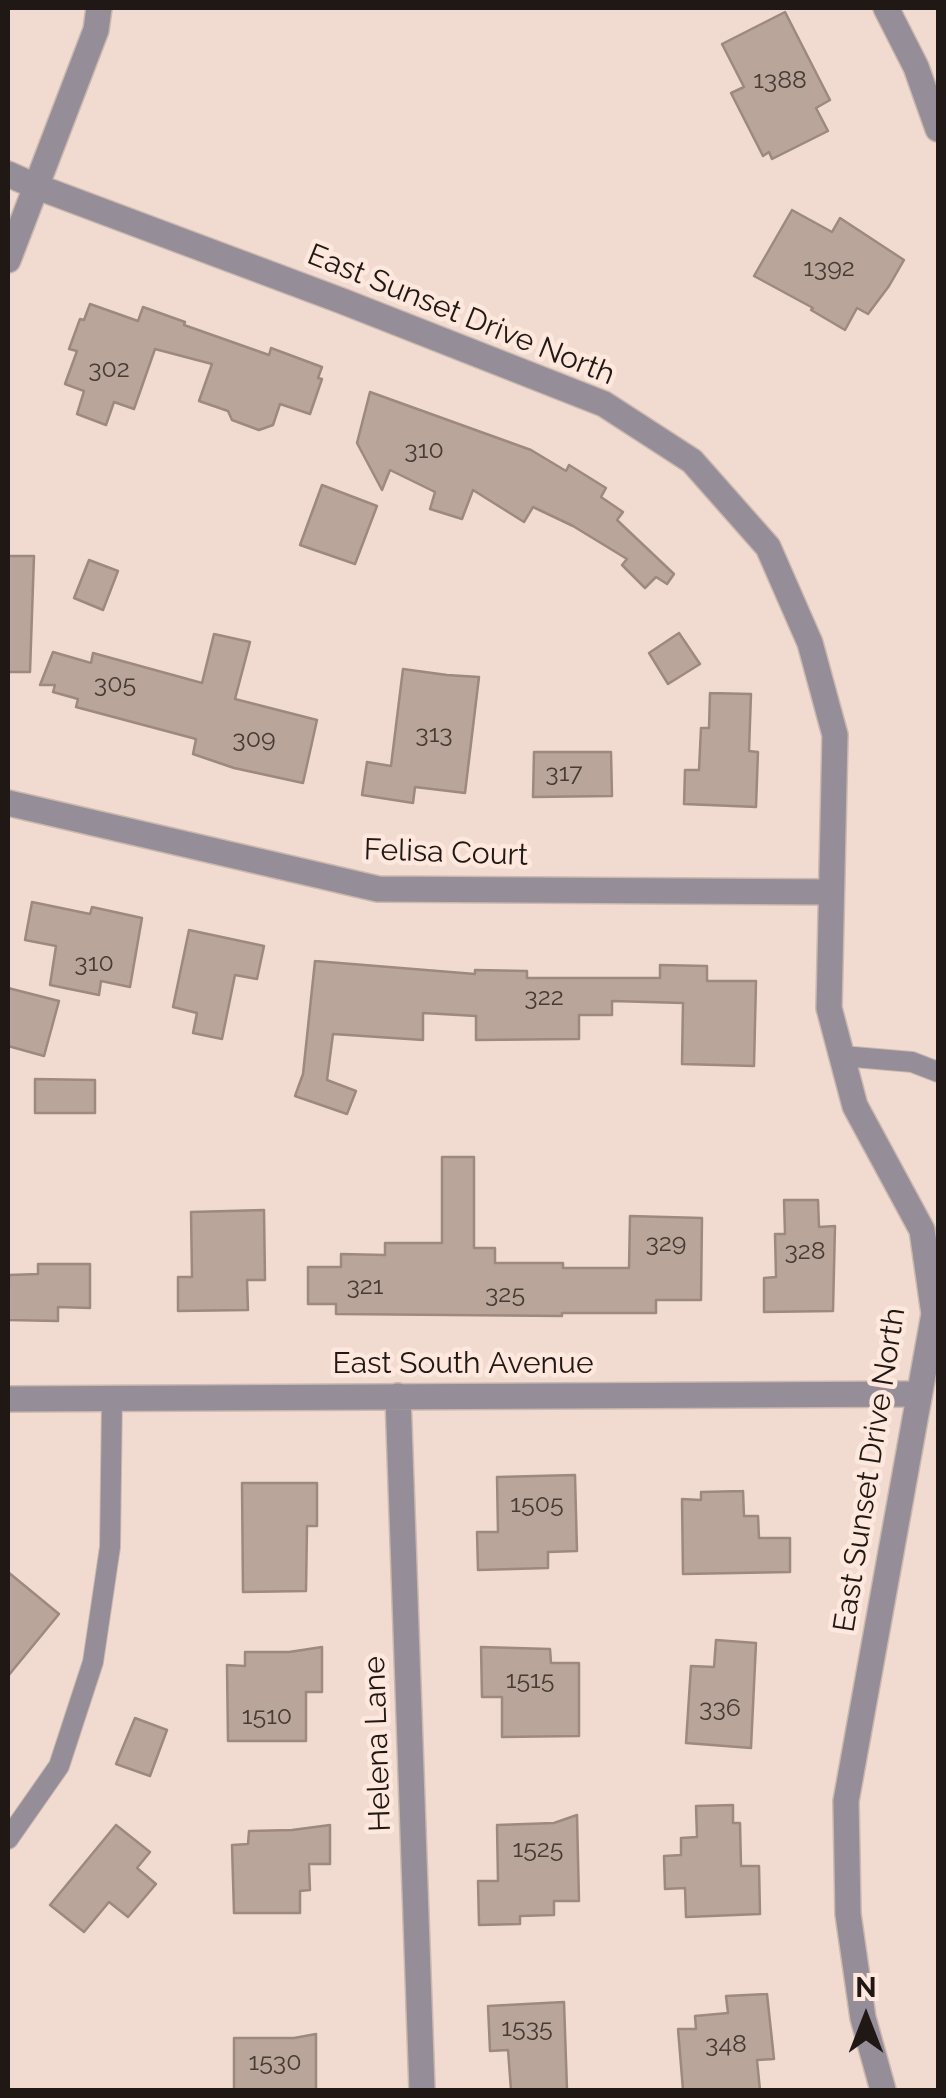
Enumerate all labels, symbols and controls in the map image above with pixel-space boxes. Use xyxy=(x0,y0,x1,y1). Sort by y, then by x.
house number: 1388 xyxy=(753,65,807,95)
street label: East Sunset Drive North xyxy=(302,237,620,393)
house number: 1392 xyxy=(803,253,855,283)
house number: 302 xyxy=(88,354,130,384)
house number: 310 xyxy=(404,435,444,465)
house number: 305 xyxy=(94,669,136,699)
house number: 313 xyxy=(415,719,453,749)
house number: 309 xyxy=(232,724,276,754)
house number: 317 xyxy=(545,758,583,788)
street label: Felisa Court xyxy=(363,832,529,874)
house number: 310 xyxy=(74,948,114,978)
house number: 322 xyxy=(524,982,564,1012)
house number: 329 xyxy=(645,1228,687,1258)
house number: 328 xyxy=(784,1236,826,1266)
house number: 321 xyxy=(346,1271,384,1301)
house number: 325 xyxy=(485,1279,525,1309)
street label: East Sunset Drive North xyxy=(827,1305,913,1635)
street label: East South Avenue xyxy=(332,1346,594,1382)
house number: 1505 xyxy=(510,1489,564,1519)
street label: Helena Lane xyxy=(357,1656,399,1832)
house number: 1515 xyxy=(506,1665,554,1695)
house number: 336 xyxy=(699,1693,741,1723)
house number: 1510 xyxy=(242,1701,292,1731)
house number: 1525 xyxy=(513,1834,563,1864)
north arrow xyxy=(816,1968,916,2068)
text: N xyxy=(855,1971,877,2004)
house number: 1535 xyxy=(501,2013,553,2043)
house number: 348 xyxy=(705,2029,747,2059)
house number: 1530 xyxy=(249,2047,301,2077)

